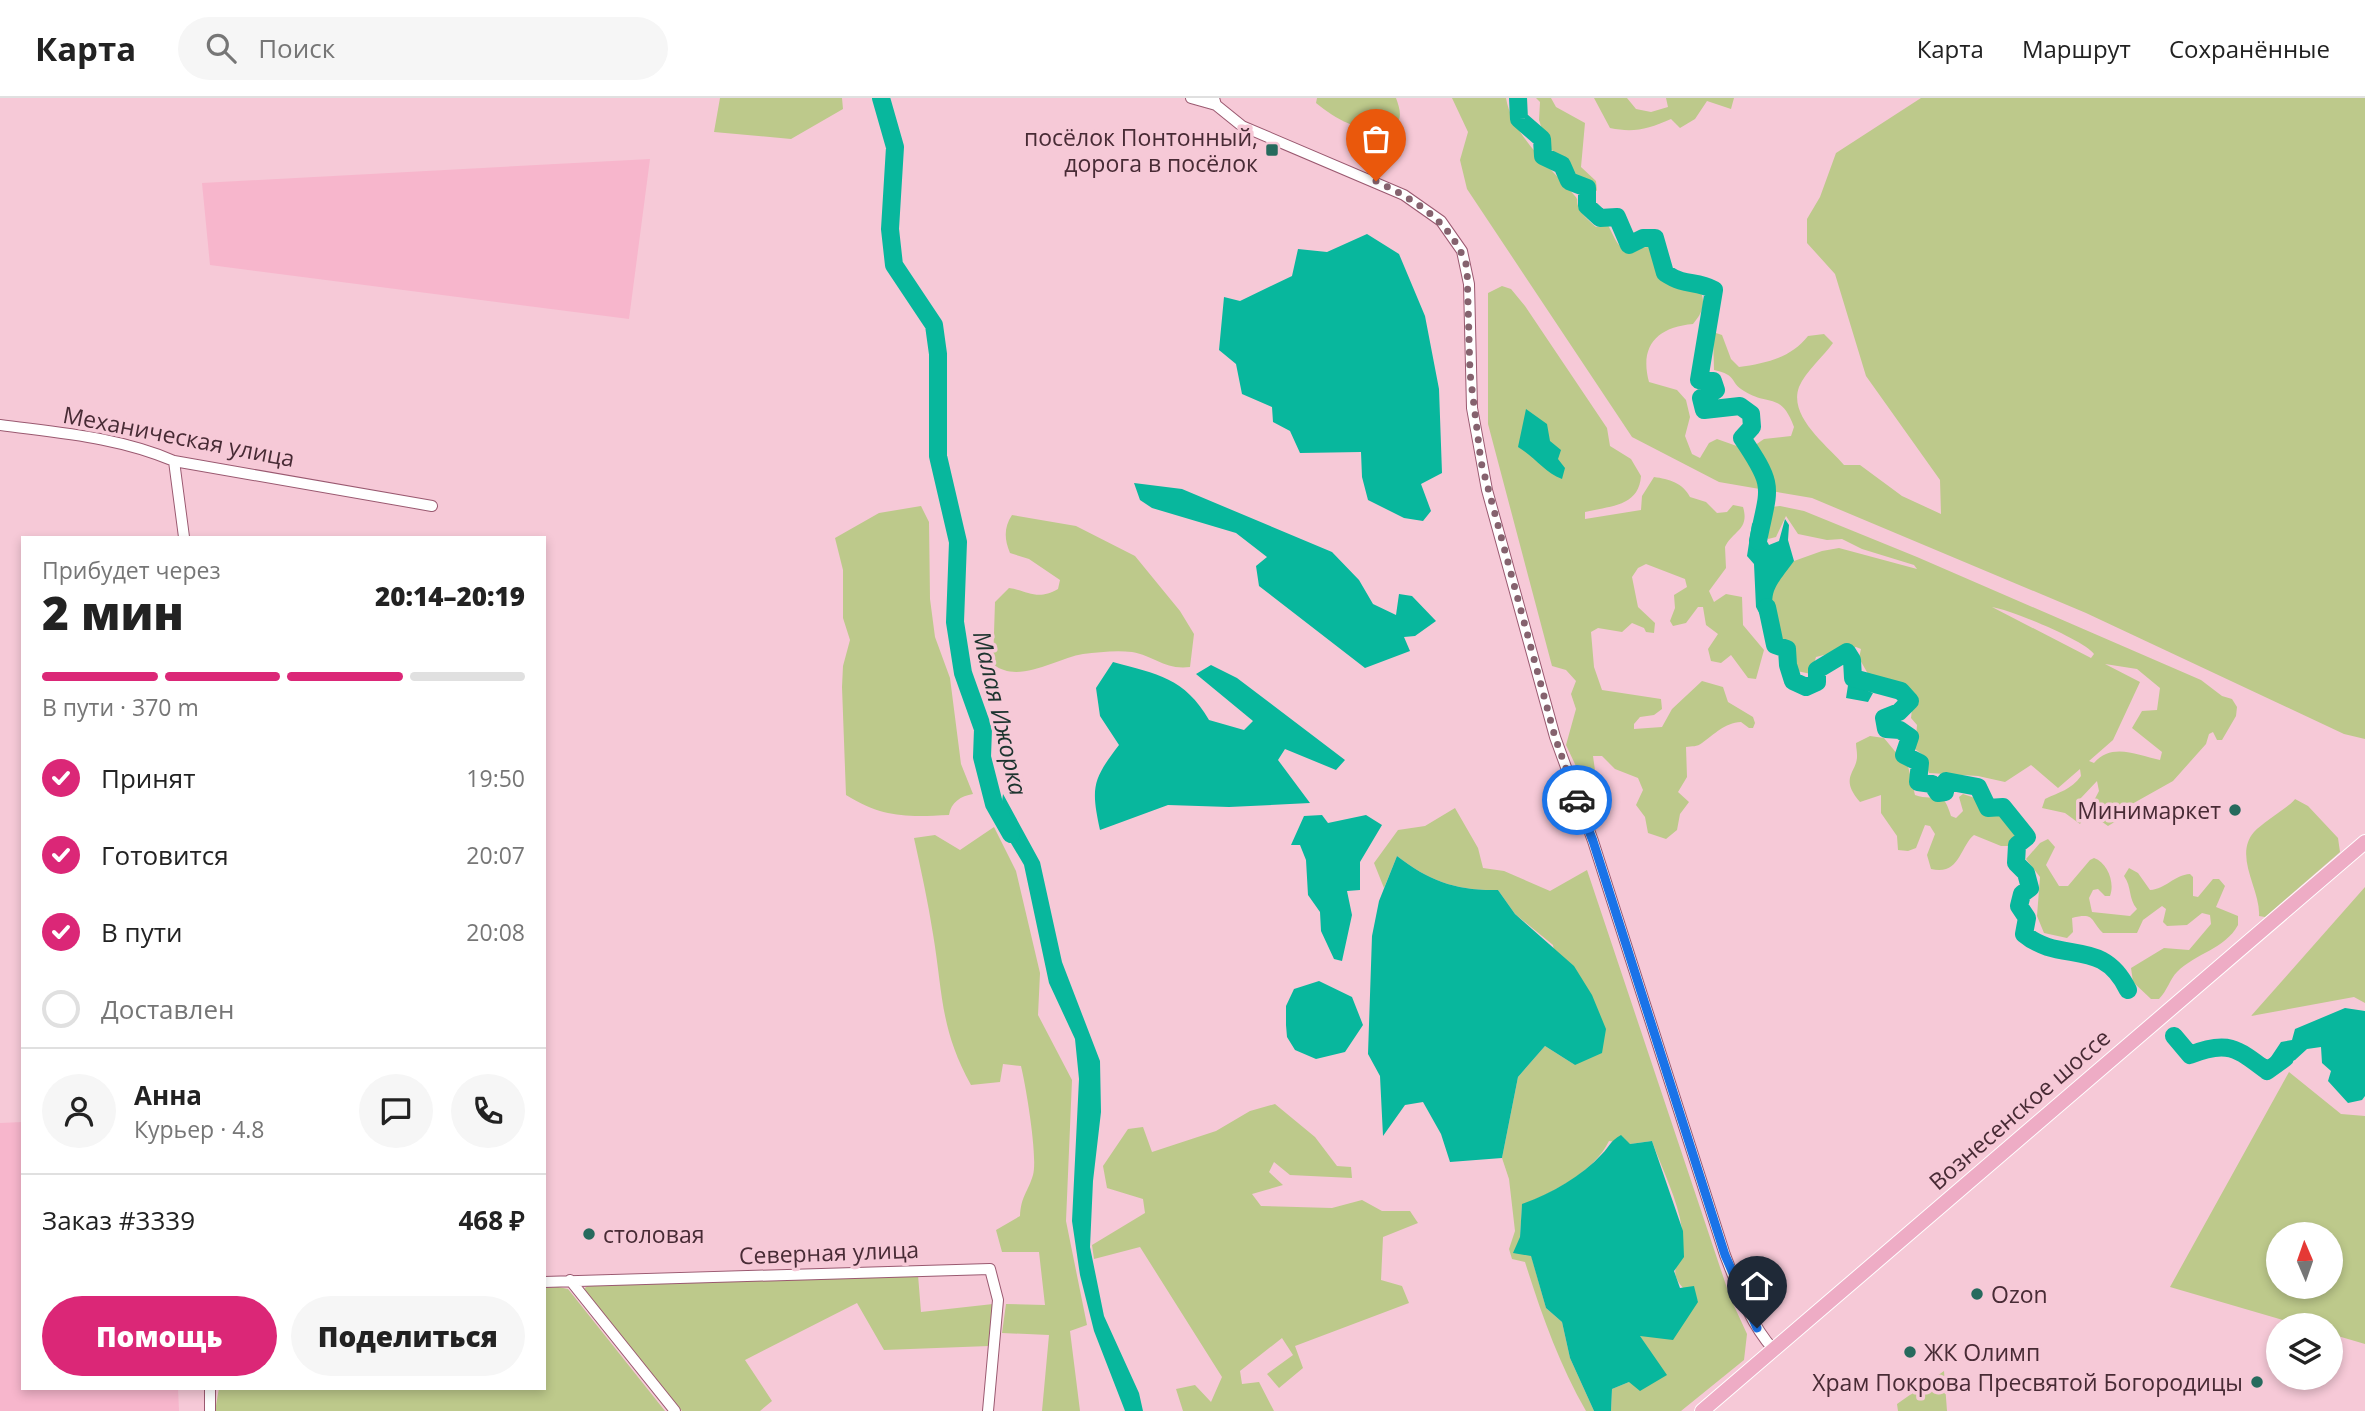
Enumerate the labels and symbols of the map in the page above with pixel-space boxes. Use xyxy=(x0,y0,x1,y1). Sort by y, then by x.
pin xyxy=(1346,109,1406,181)
place label: посёлок Понтонный, дорога в посёлок xyxy=(1024,121,1258,179)
marker: посёлок Понтонный, дорога в посёлок xyxy=(1264,142,1280,158)
street label: Механическая улица xyxy=(60,398,298,474)
water label: Малая Ижорка xyxy=(966,627,1036,799)
courier xyxy=(1542,765,1612,835)
place label: Минимаркет xyxy=(2077,794,2221,826)
marker: Минимаркет xyxy=(2227,802,2243,818)
street label: Вознесенское шоссе xyxy=(1921,1021,2117,1197)
place label: столовая xyxy=(603,1218,704,1250)
north arrow xyxy=(2266,1222,2343,1298)
marker: столовая xyxy=(581,1226,597,1242)
street label: Северная улица xyxy=(738,1233,920,1271)
pin xyxy=(1727,1256,1787,1328)
place label: Ozon xyxy=(1991,1278,2048,1310)
marker: Ozon xyxy=(1969,1286,1985,1302)
place label: ЖК Олимп xyxy=(1924,1336,2040,1368)
marker: ЖК Олимп xyxy=(1902,1344,1918,1360)
place label: Храм Покрова Пресвятой Богородицы xyxy=(1812,1366,2243,1398)
marker: Храм Покрова Пресвятой Богородицы xyxy=(2249,1374,2265,1390)

